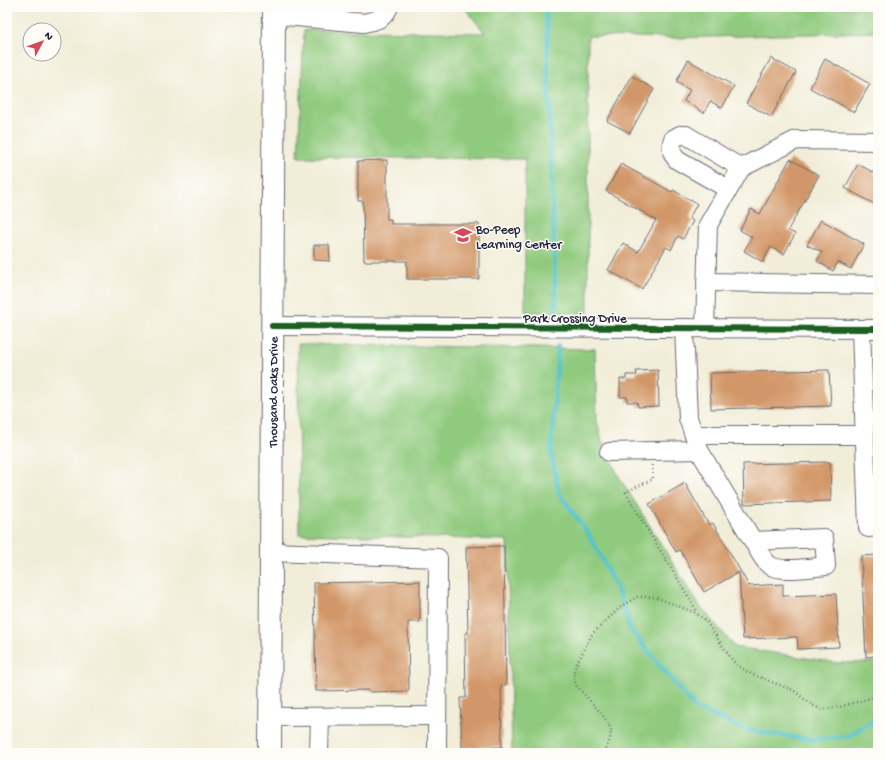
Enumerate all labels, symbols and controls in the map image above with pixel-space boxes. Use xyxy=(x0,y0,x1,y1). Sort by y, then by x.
north arrow xyxy=(22,22,62,62)
text: N xyxy=(41,30,55,43)
place label: Bo-Peep Learning Center xyxy=(475,223,563,253)
school or university icon: Bo-Peep Learning Center xyxy=(453,225,473,245)
street label: Park Crossing Drive xyxy=(522,312,627,327)
street label: Thousand Oaks Drive xyxy=(267,336,282,449)

